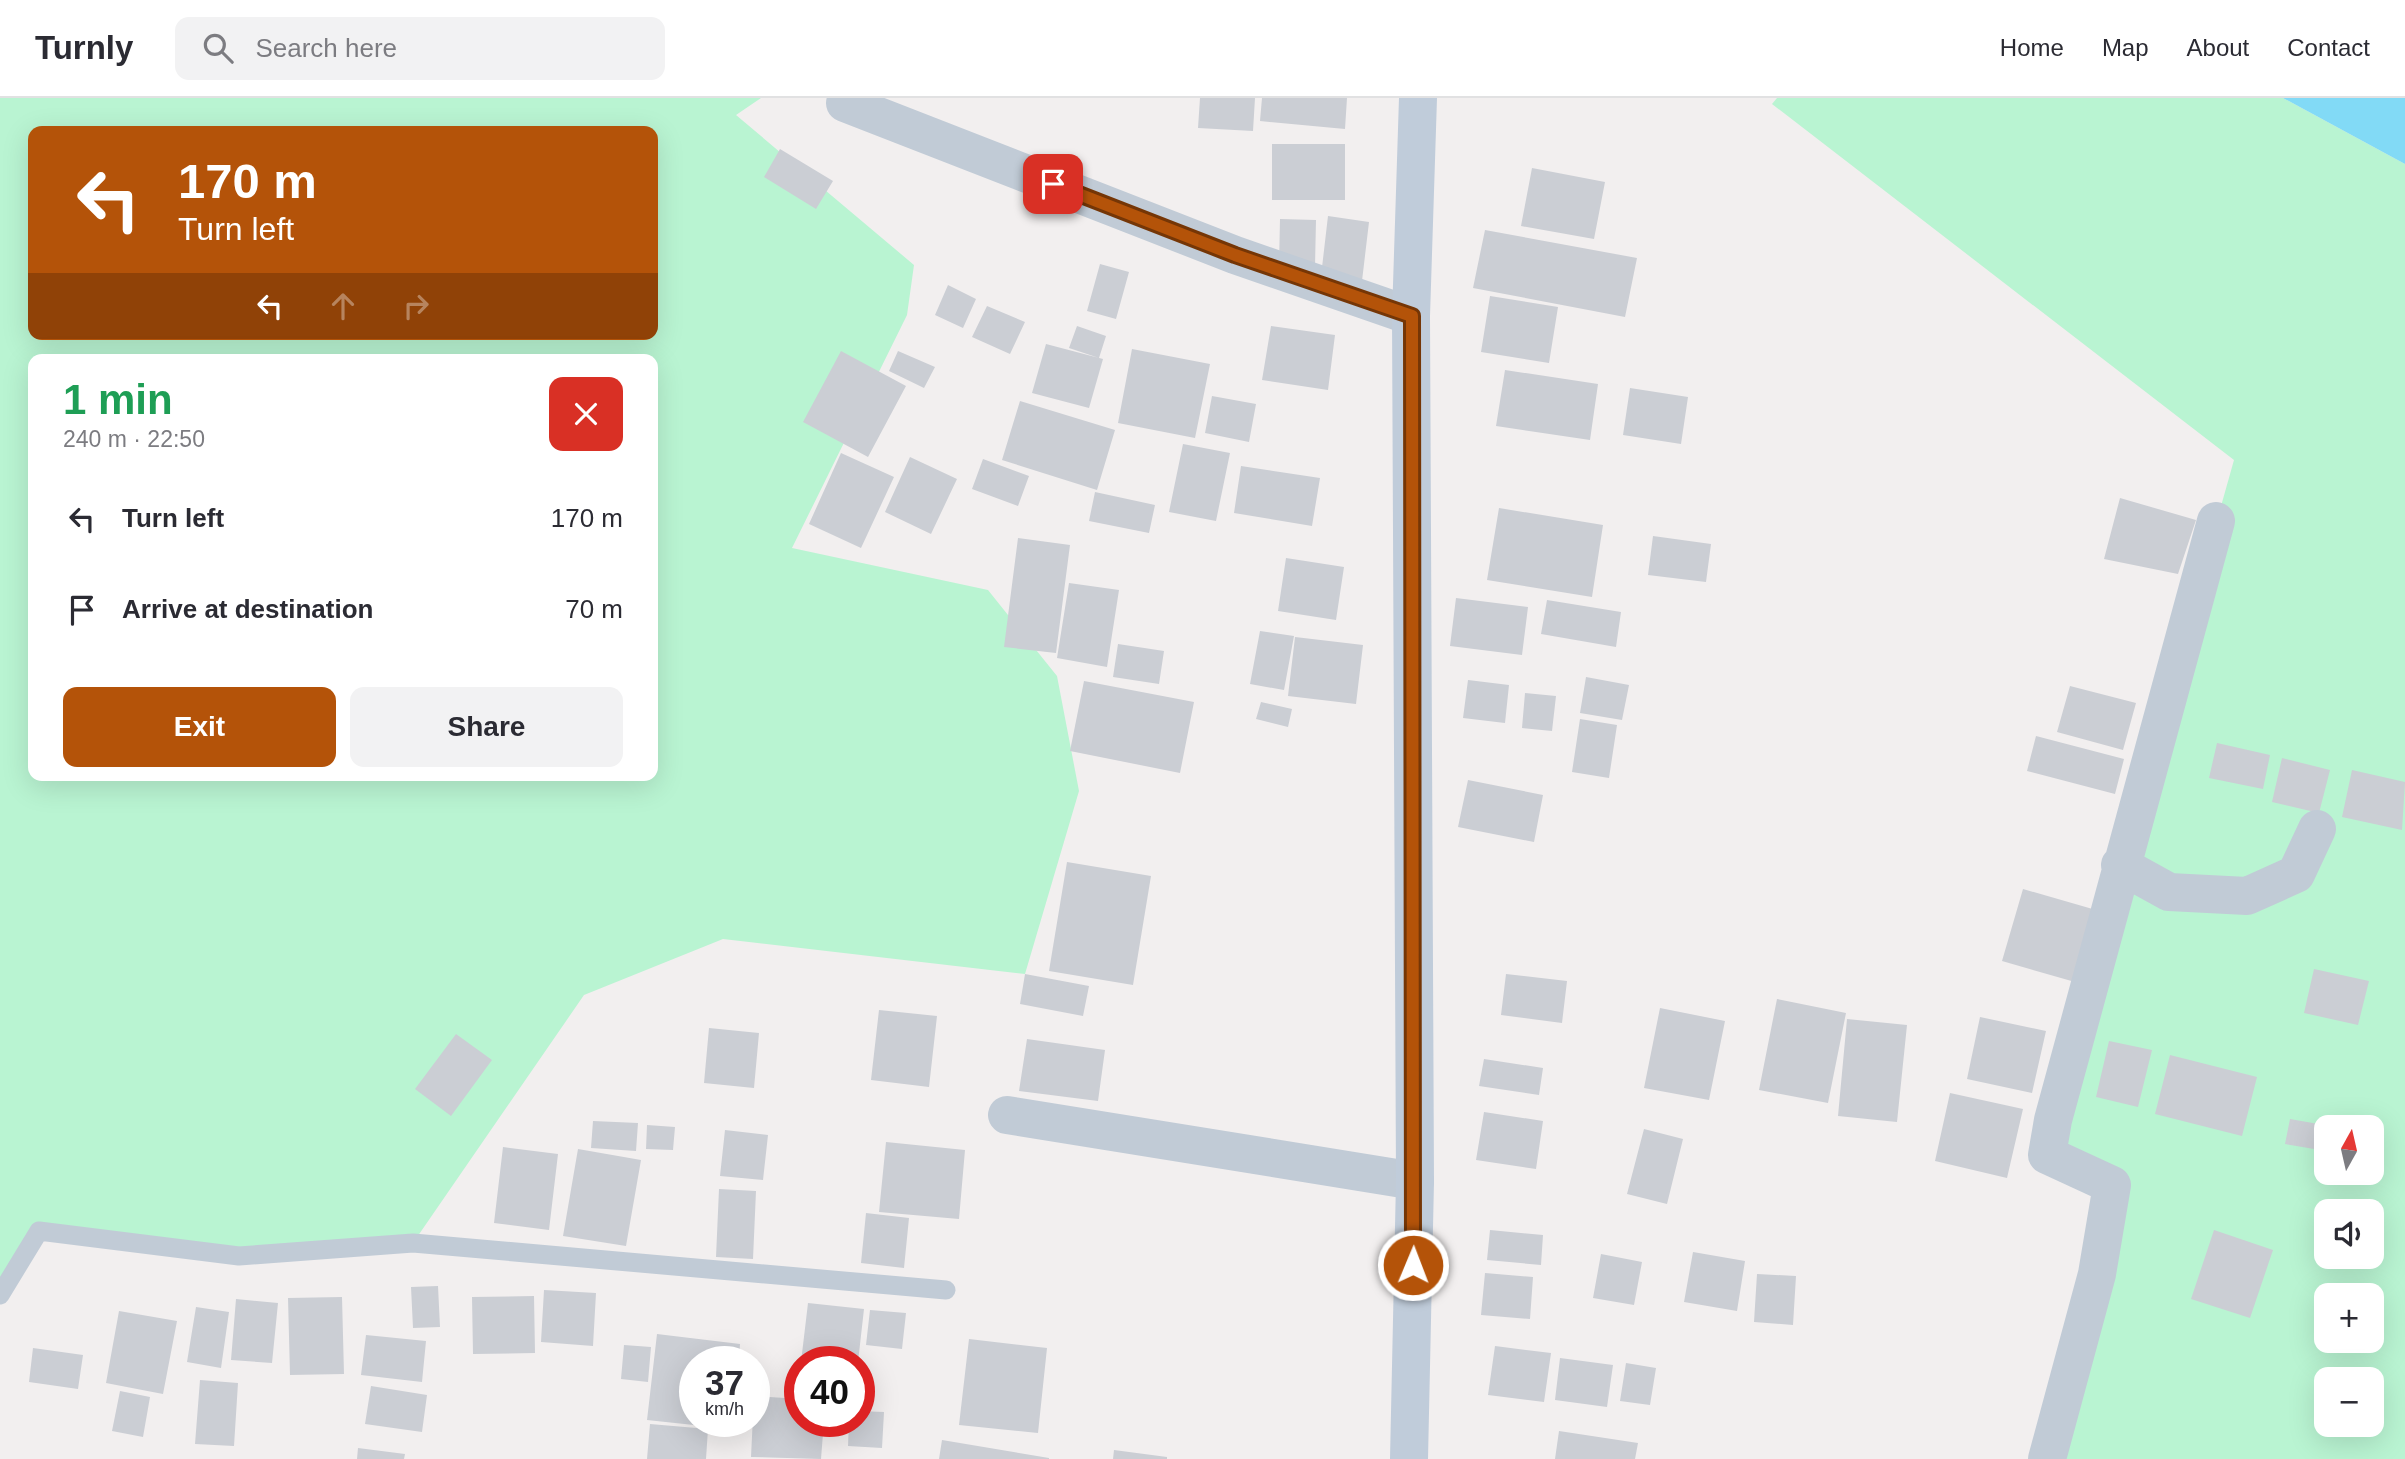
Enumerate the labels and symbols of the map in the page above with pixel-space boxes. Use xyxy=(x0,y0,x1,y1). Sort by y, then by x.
pin xyxy=(1023,154,1083,214)
north arrow xyxy=(2314,1115,2384,1185)
position arrow xyxy=(1376,1228,1450,1302)
speed limit sign: 40 xyxy=(784,1346,875,1437)

